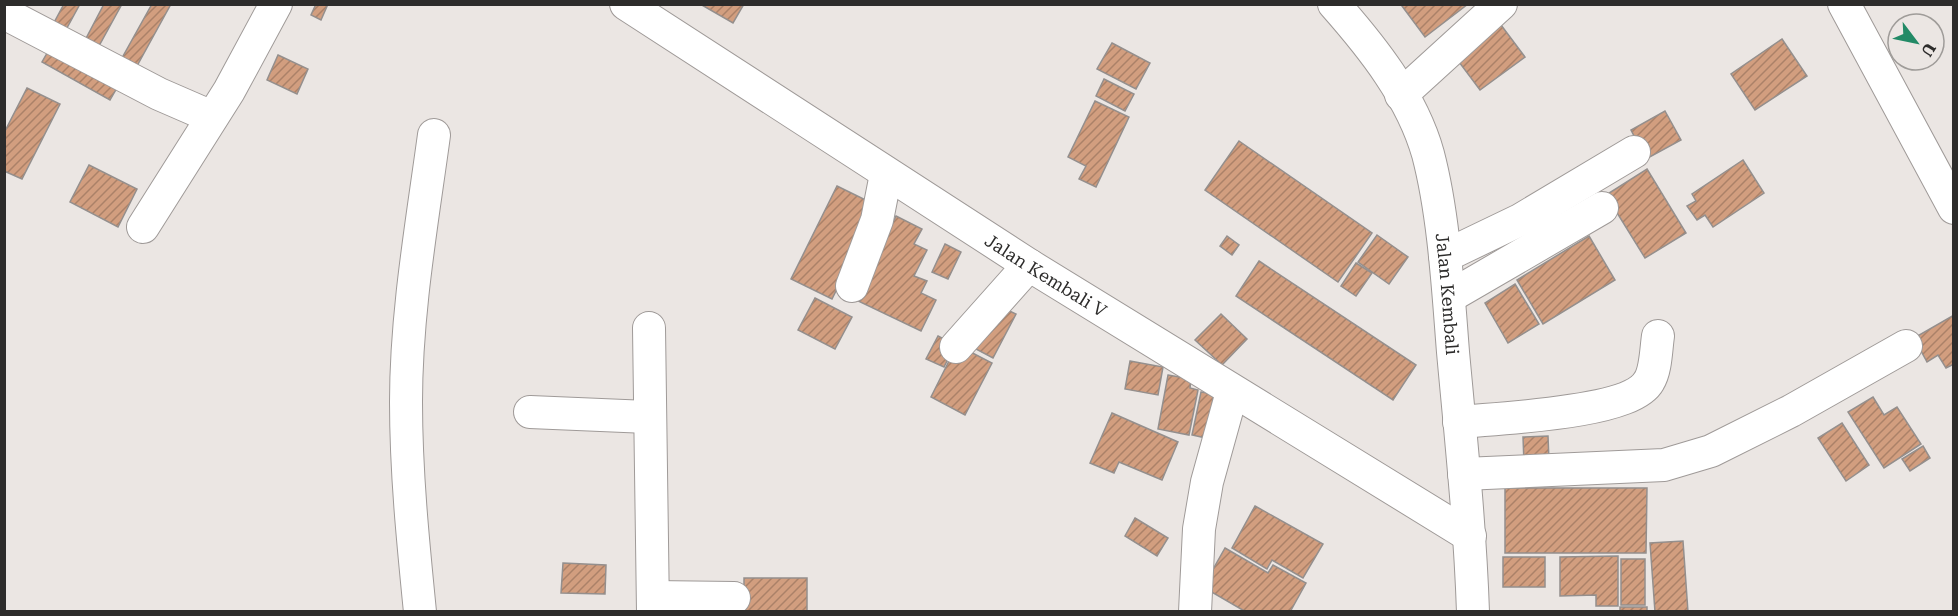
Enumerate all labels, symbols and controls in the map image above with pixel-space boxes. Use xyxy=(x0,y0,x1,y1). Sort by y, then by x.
north arrow xyxy=(1886,12,1946,72)
text: U xyxy=(1917,39,1940,60)
street label: Jalan Kembali V xyxy=(981,229,1111,321)
street label: Jalan Kembali xyxy=(1432,232,1464,356)

